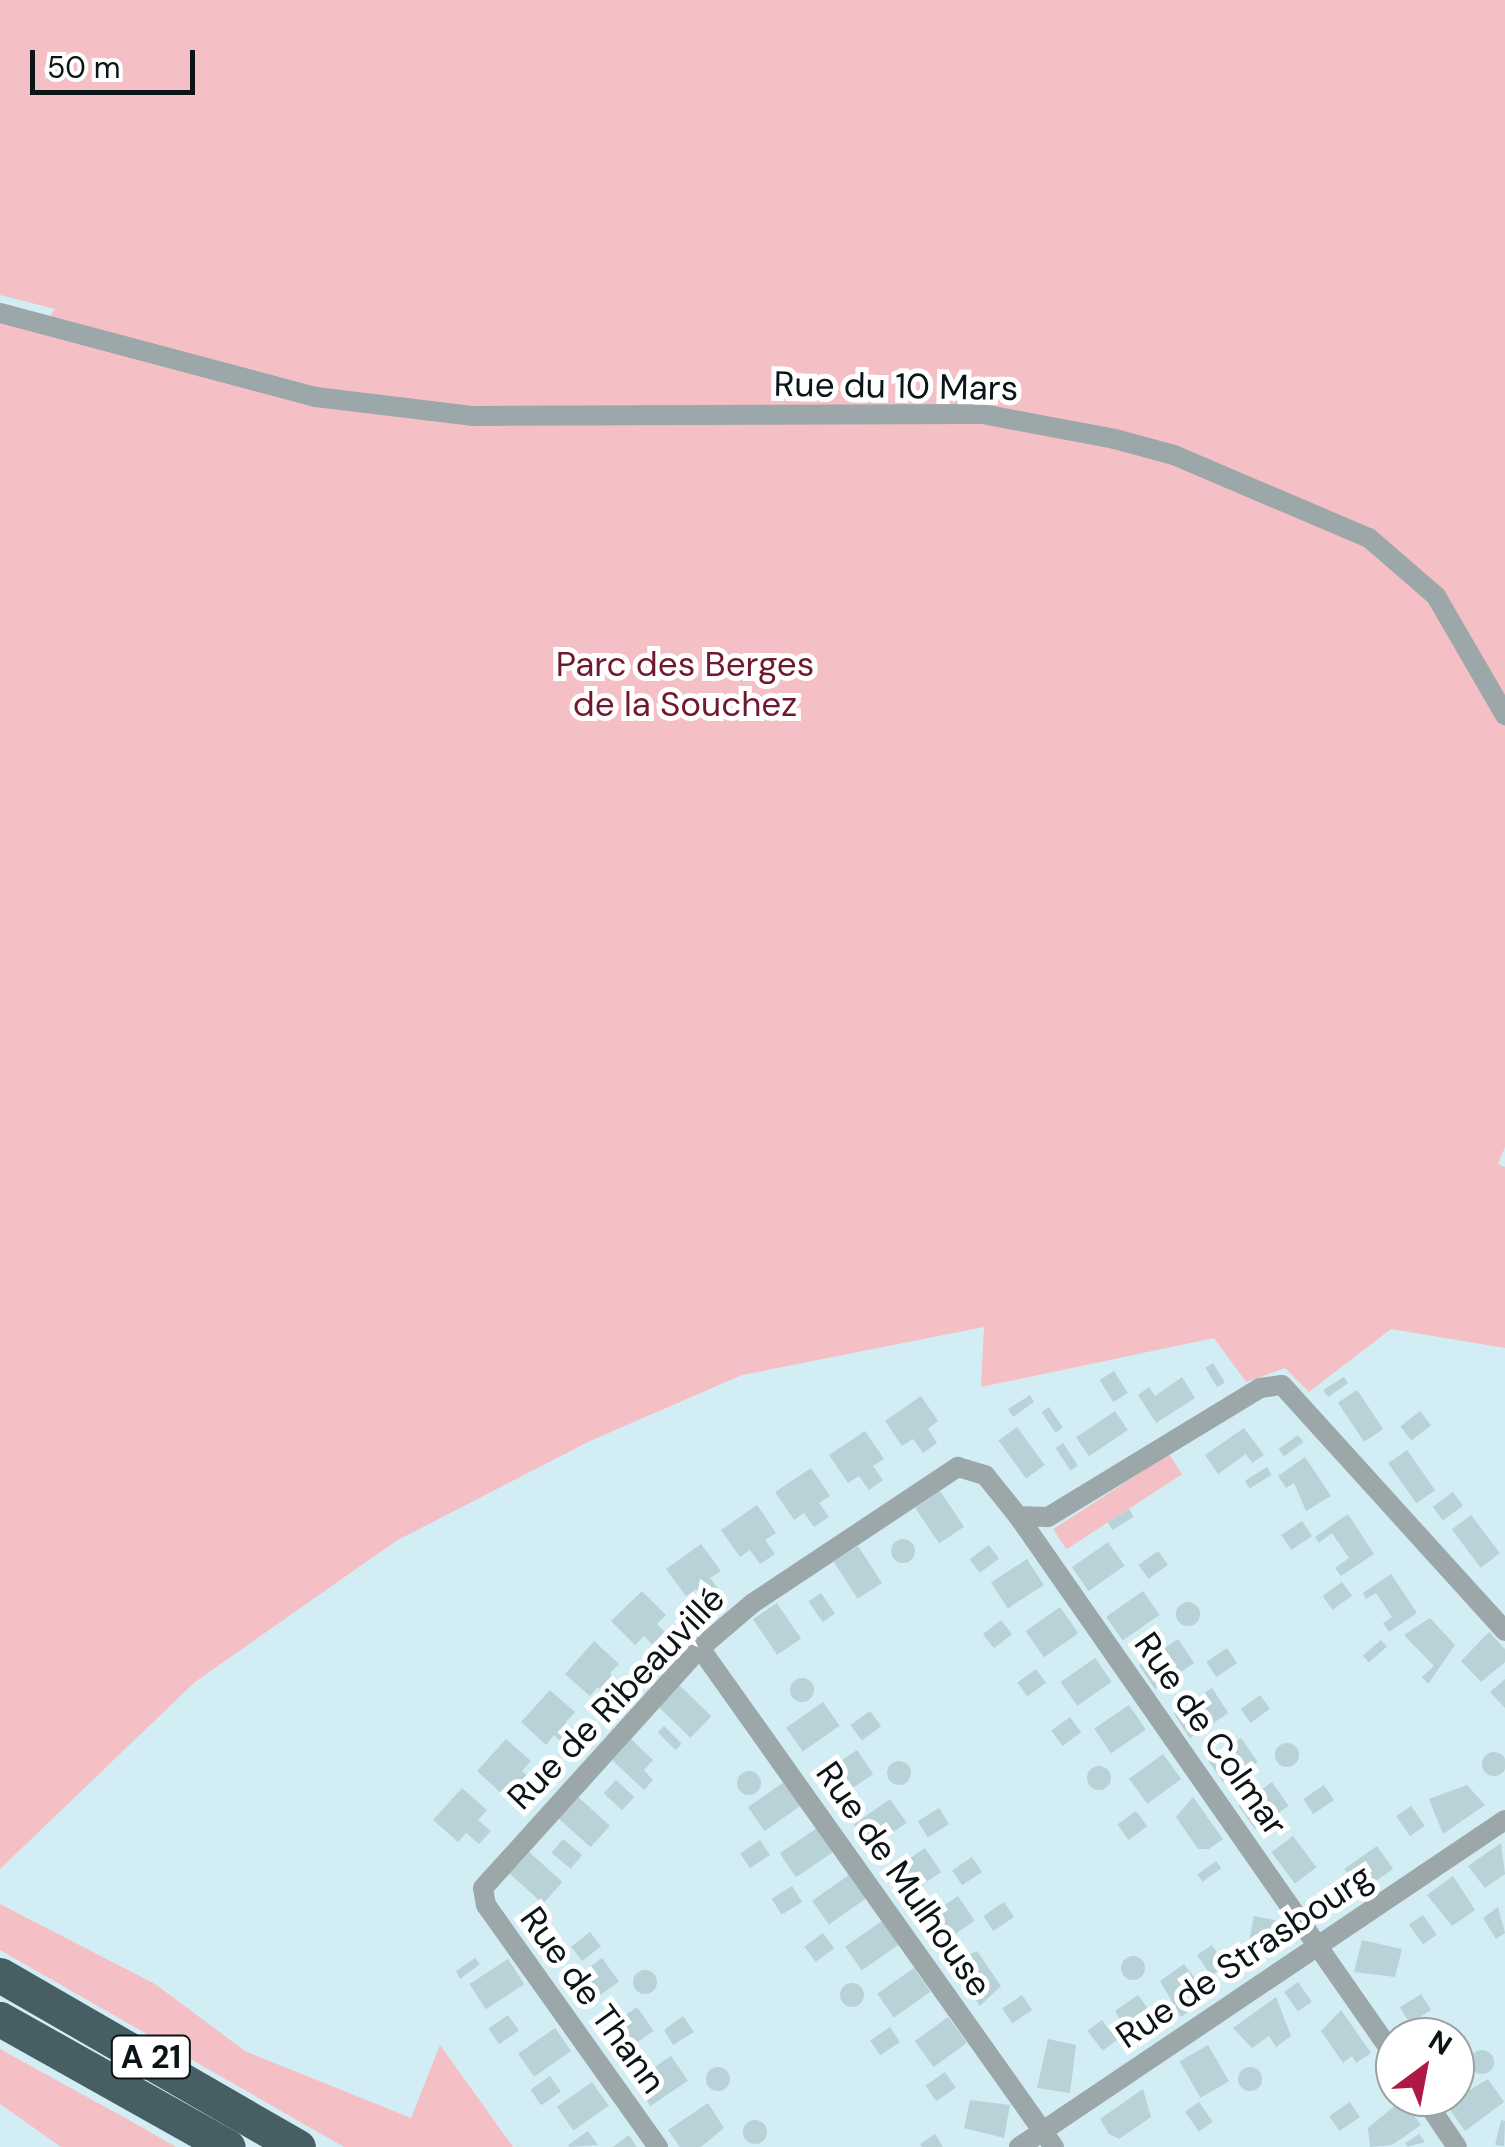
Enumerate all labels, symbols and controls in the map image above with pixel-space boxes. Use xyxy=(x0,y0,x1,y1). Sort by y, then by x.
scale bar xyxy=(35,30,200,92)
text: 50 m xyxy=(47,48,121,87)
street label: Rue du 10 Mars xyxy=(773,363,1019,409)
park label: Parc des Berges de la Souchez xyxy=(556,643,814,725)
street label: Rue de Ribeauvillé xyxy=(499,1578,733,1818)
street label: Rue de Colmar xyxy=(1126,1624,1296,1844)
street label: Rue de Mulhouse xyxy=(807,1754,1001,2004)
street label: Rue de Strasbourg xyxy=(1108,1855,1380,2057)
street label: Rue de Thann xyxy=(511,1899,675,2101)
north arrow xyxy=(1375,2017,1475,2117)
text: N xyxy=(1422,2022,1459,2064)
road number: A 21 xyxy=(108,2030,194,2084)

